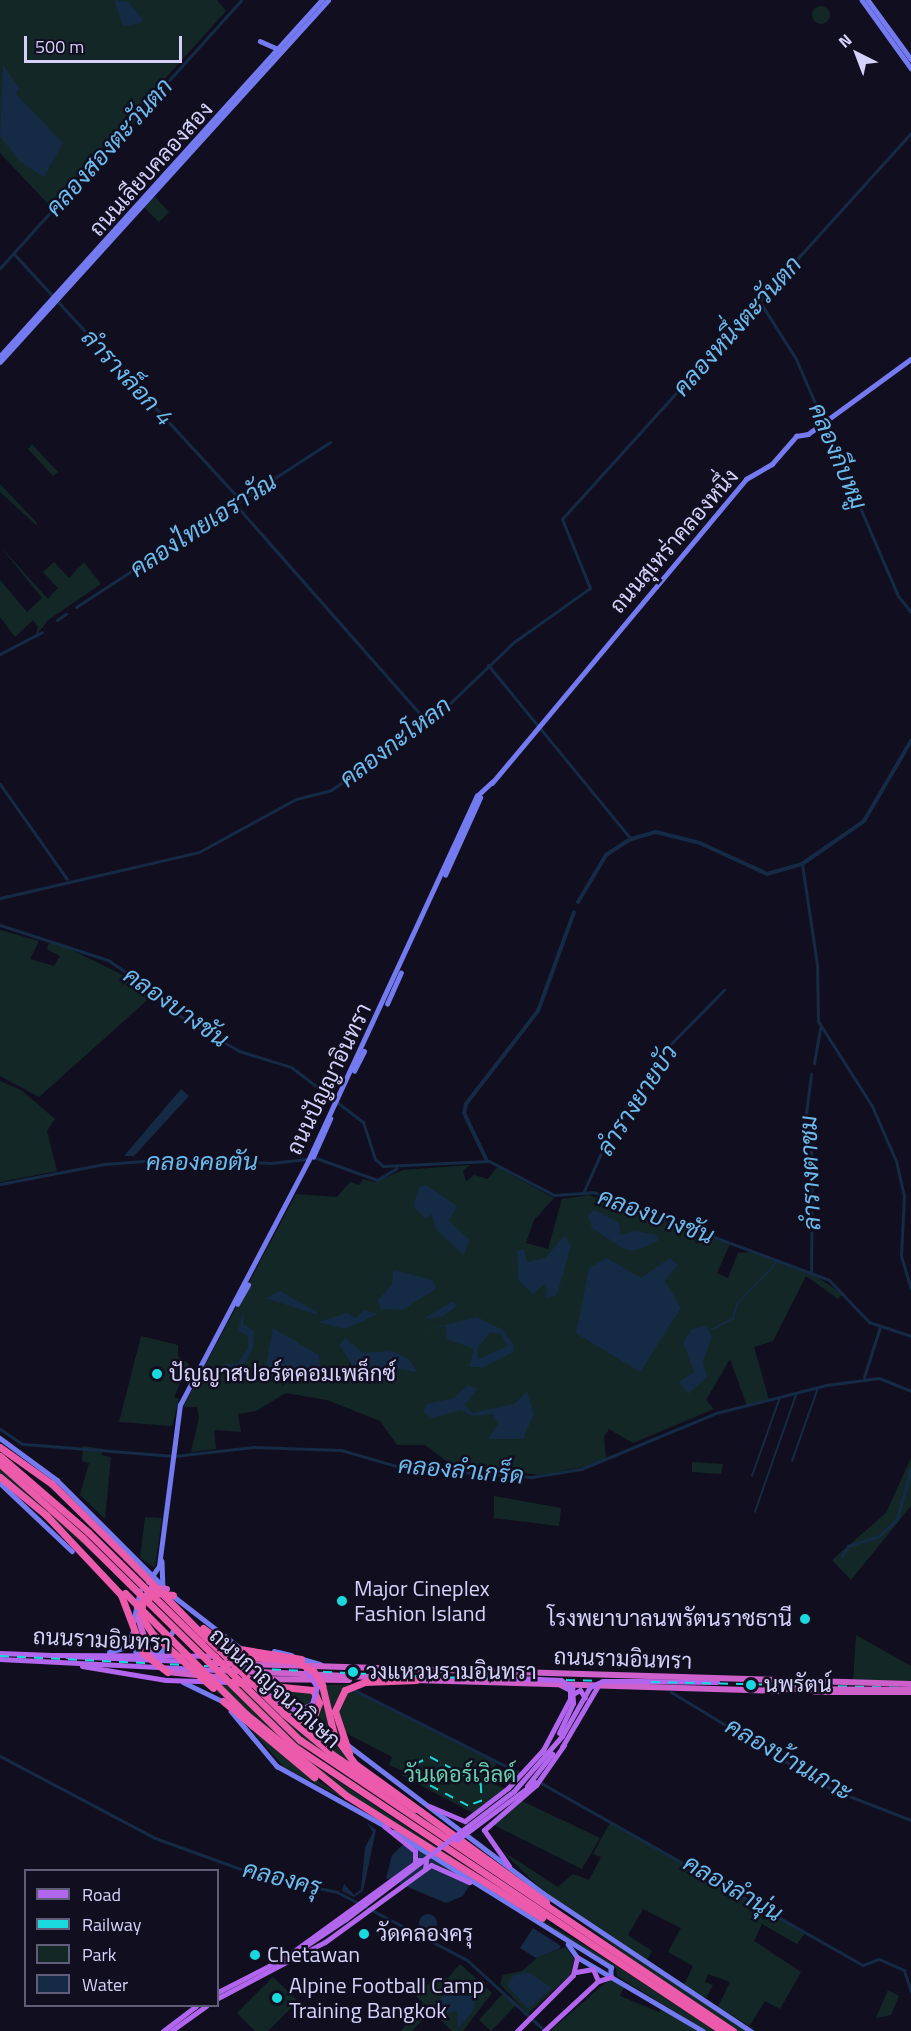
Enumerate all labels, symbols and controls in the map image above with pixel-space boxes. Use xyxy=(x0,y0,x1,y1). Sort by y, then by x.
scale bar xyxy=(27,24,184,62)
north arrow xyxy=(827,24,887,84)
text: N xyxy=(833,28,857,53)
text: 500 m xyxy=(35,33,84,60)
water label: คลองสองตะวันตก xyxy=(40,72,178,222)
street label: ถนนเลียบคลองสอง xyxy=(84,96,218,242)
water label: คลองหนึ่งตะวันตก xyxy=(667,250,807,402)
water label: ลำรางล็อก 4 xyxy=(75,323,179,431)
water label: คลองกีบหมู xyxy=(803,399,873,513)
street label: ถนนสุเหร่าคลองหนึ่ง xyxy=(604,463,744,619)
water label: คลองไทยเอราวัณ xyxy=(124,467,282,583)
water label: คลองกะโหลก xyxy=(334,691,456,793)
water label: คลองบางชัน xyxy=(118,960,234,1054)
street label: ถนนปัญญาอินทรา xyxy=(281,999,377,1159)
water label: ลำรางยายบัว xyxy=(590,1039,684,1161)
water label: ลำรางตาชม xyxy=(794,1115,826,1231)
water label: คลองคอตัน xyxy=(146,1148,258,1176)
water label: คลองบางชัน xyxy=(594,1182,718,1250)
place label: ปัญญาสปอร์ตคอมเพล็กซ์ xyxy=(169,1361,396,1387)
marker: ปัญญาสปอร์ตคอมเพล็กซ์ xyxy=(150,1367,164,1381)
water label: คลองลำเกร็ด xyxy=(397,1450,525,1490)
place label: Major Cineplex Fashion Island xyxy=(354,1575,490,1627)
marker: Major Cineplex Fashion Island xyxy=(335,1594,349,1608)
place label: โรงพยาบาลนพรัตนราชธานี xyxy=(547,1606,792,1632)
marker: โรงพยาบาลนพรัตนราชธานี xyxy=(796,1610,814,1628)
street label: ถนนกาญจนาภิเษก xyxy=(204,1622,346,1754)
street label: ถนนรามอินทรา xyxy=(32,1623,172,1657)
street label: ถนนรามอินทรา xyxy=(553,1643,693,1675)
place label: วงแหวนรามอินทรา xyxy=(366,1659,537,1685)
marker: วงแหวนรามอินทรา xyxy=(344,1663,362,1681)
place label: นพรัตน์ xyxy=(764,1672,832,1698)
marker: นพรัตน์ xyxy=(742,1676,760,1694)
water label: คลองบ้านเกาะ xyxy=(721,1711,857,1807)
park label: วันเดอร์เวิลด์ xyxy=(404,1762,516,1788)
water label: คลองลำนุ่น xyxy=(678,1848,788,1928)
water label: คลองครุ xyxy=(240,1854,324,1902)
legend xyxy=(24,1869,219,2007)
text: Road xyxy=(82,1881,121,1908)
text: Railway xyxy=(82,1911,141,1938)
place label: วัดคลองครุ xyxy=(376,1921,473,1947)
marker: วัดคลองครุ xyxy=(357,1927,371,1941)
text: Park xyxy=(82,1941,116,1968)
place label: Chetawan xyxy=(267,1942,360,1968)
marker: Chetawan xyxy=(248,1948,262,1962)
text: Water xyxy=(82,1971,128,1998)
place label: Alpine Football Camp Training Bangkok xyxy=(289,1972,484,2024)
marker: Alpine Football Camp Training Bangkok xyxy=(270,1991,284,2005)

